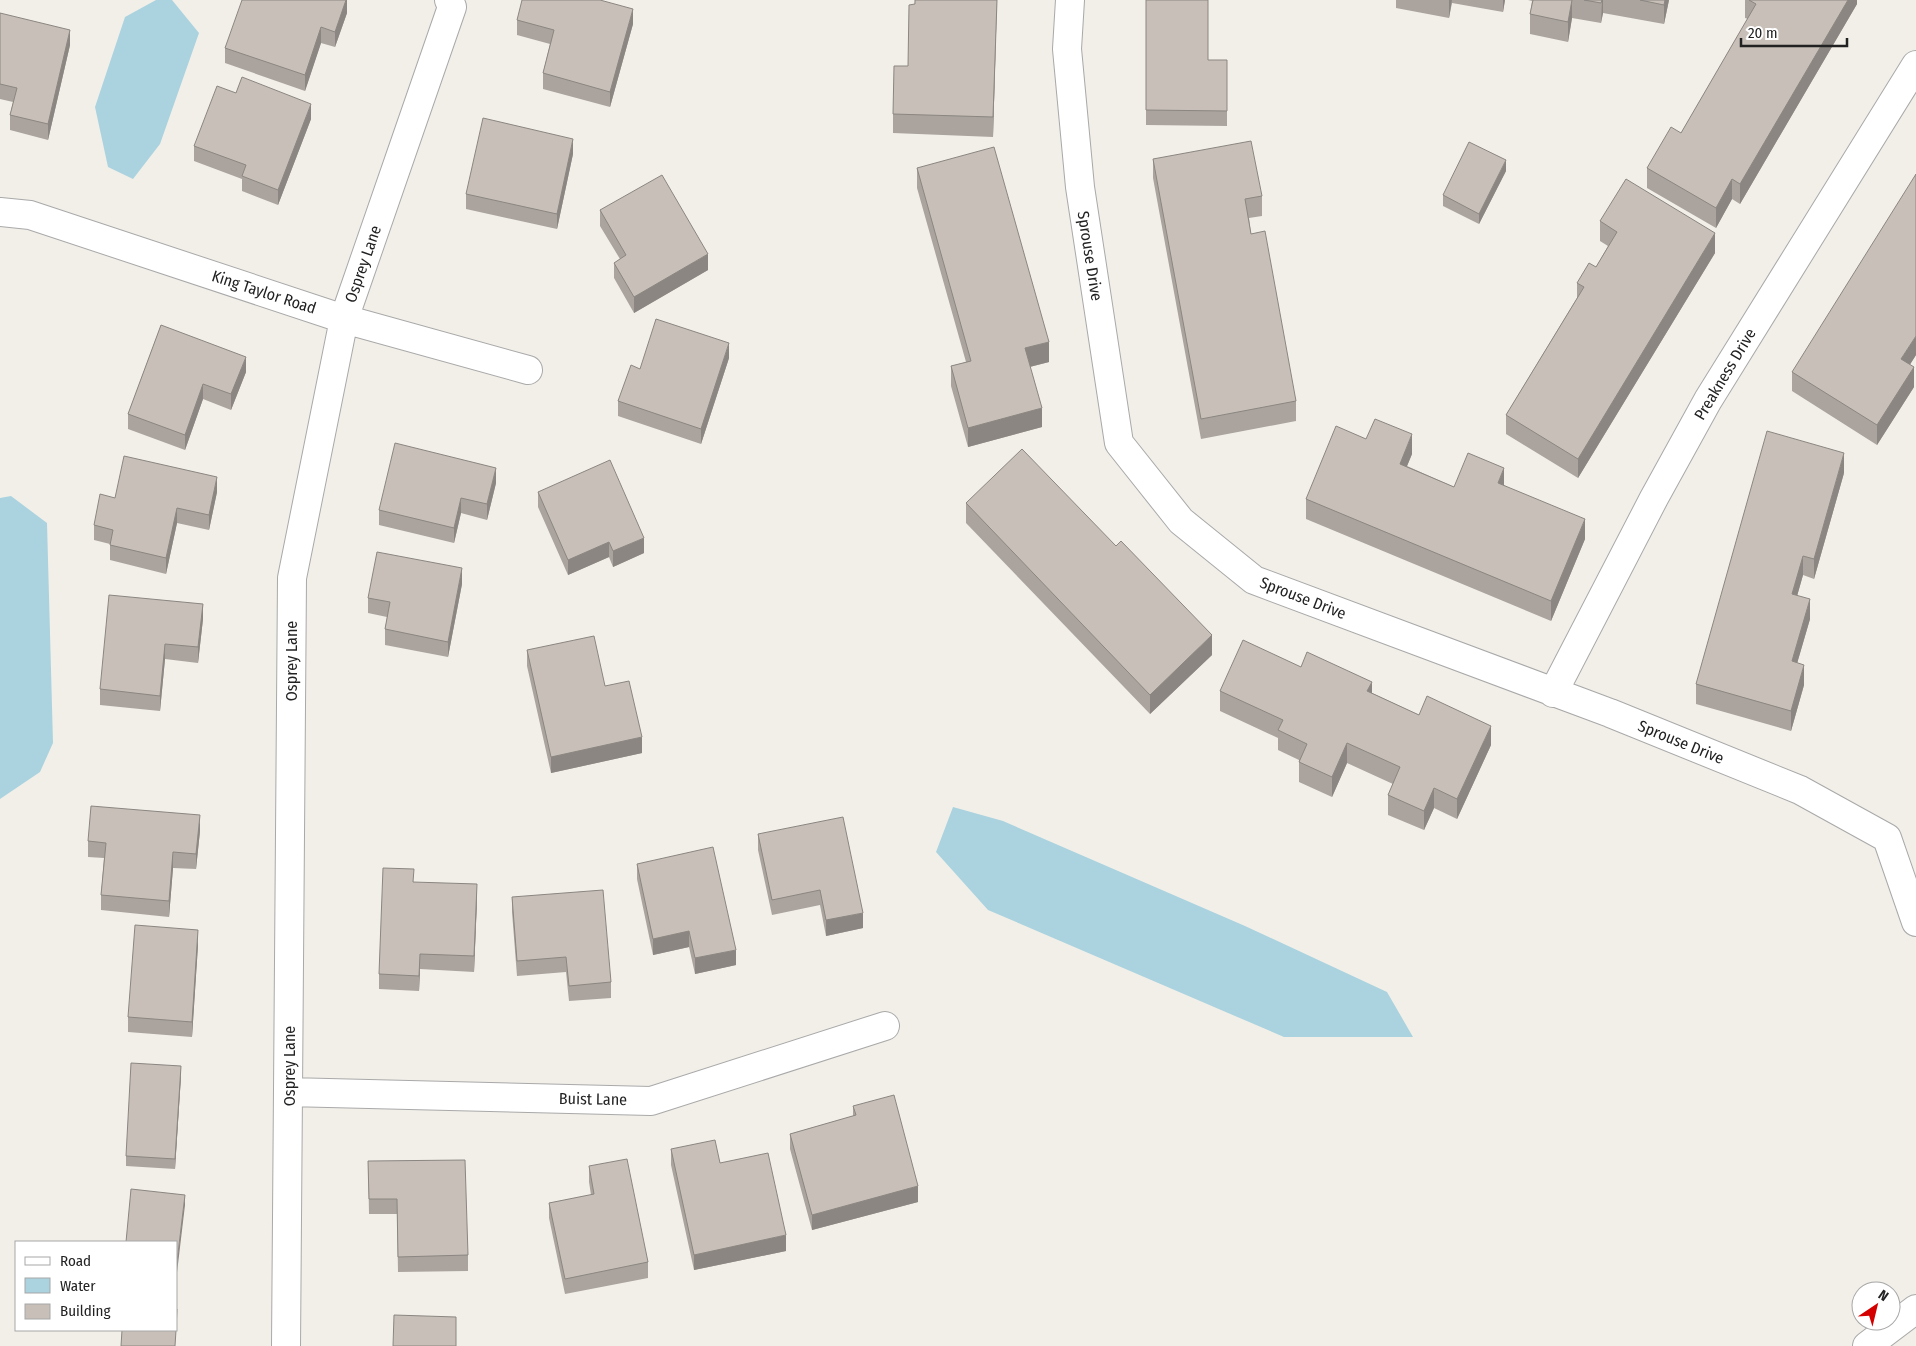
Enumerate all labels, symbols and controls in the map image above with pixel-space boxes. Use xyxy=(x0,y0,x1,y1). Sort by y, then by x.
scale bar xyxy=(1741,15,1847,47)
text: 20 m xyxy=(1748,24,1778,42)
street label: Sprouse Drive xyxy=(1074,210,1106,302)
street label: Osprey Lane xyxy=(341,223,385,305)
street label: King Taylor Road xyxy=(209,266,319,318)
street label: Preakness Drive xyxy=(1690,325,1760,423)
street label: Sprouse Drive xyxy=(1257,573,1349,623)
street label: Osprey Lane xyxy=(282,621,301,701)
street label: Sprouse Drive xyxy=(1635,716,1727,768)
street label: Osprey Lane xyxy=(280,1026,299,1106)
street label: Buist Lane xyxy=(559,1089,627,1109)
legend xyxy=(15,1241,178,1331)
text: Road xyxy=(60,1252,91,1270)
text: Water xyxy=(60,1277,96,1295)
north arrow xyxy=(1851,1281,1901,1331)
text: N xyxy=(1875,1286,1891,1305)
text: Building xyxy=(60,1302,111,1320)

